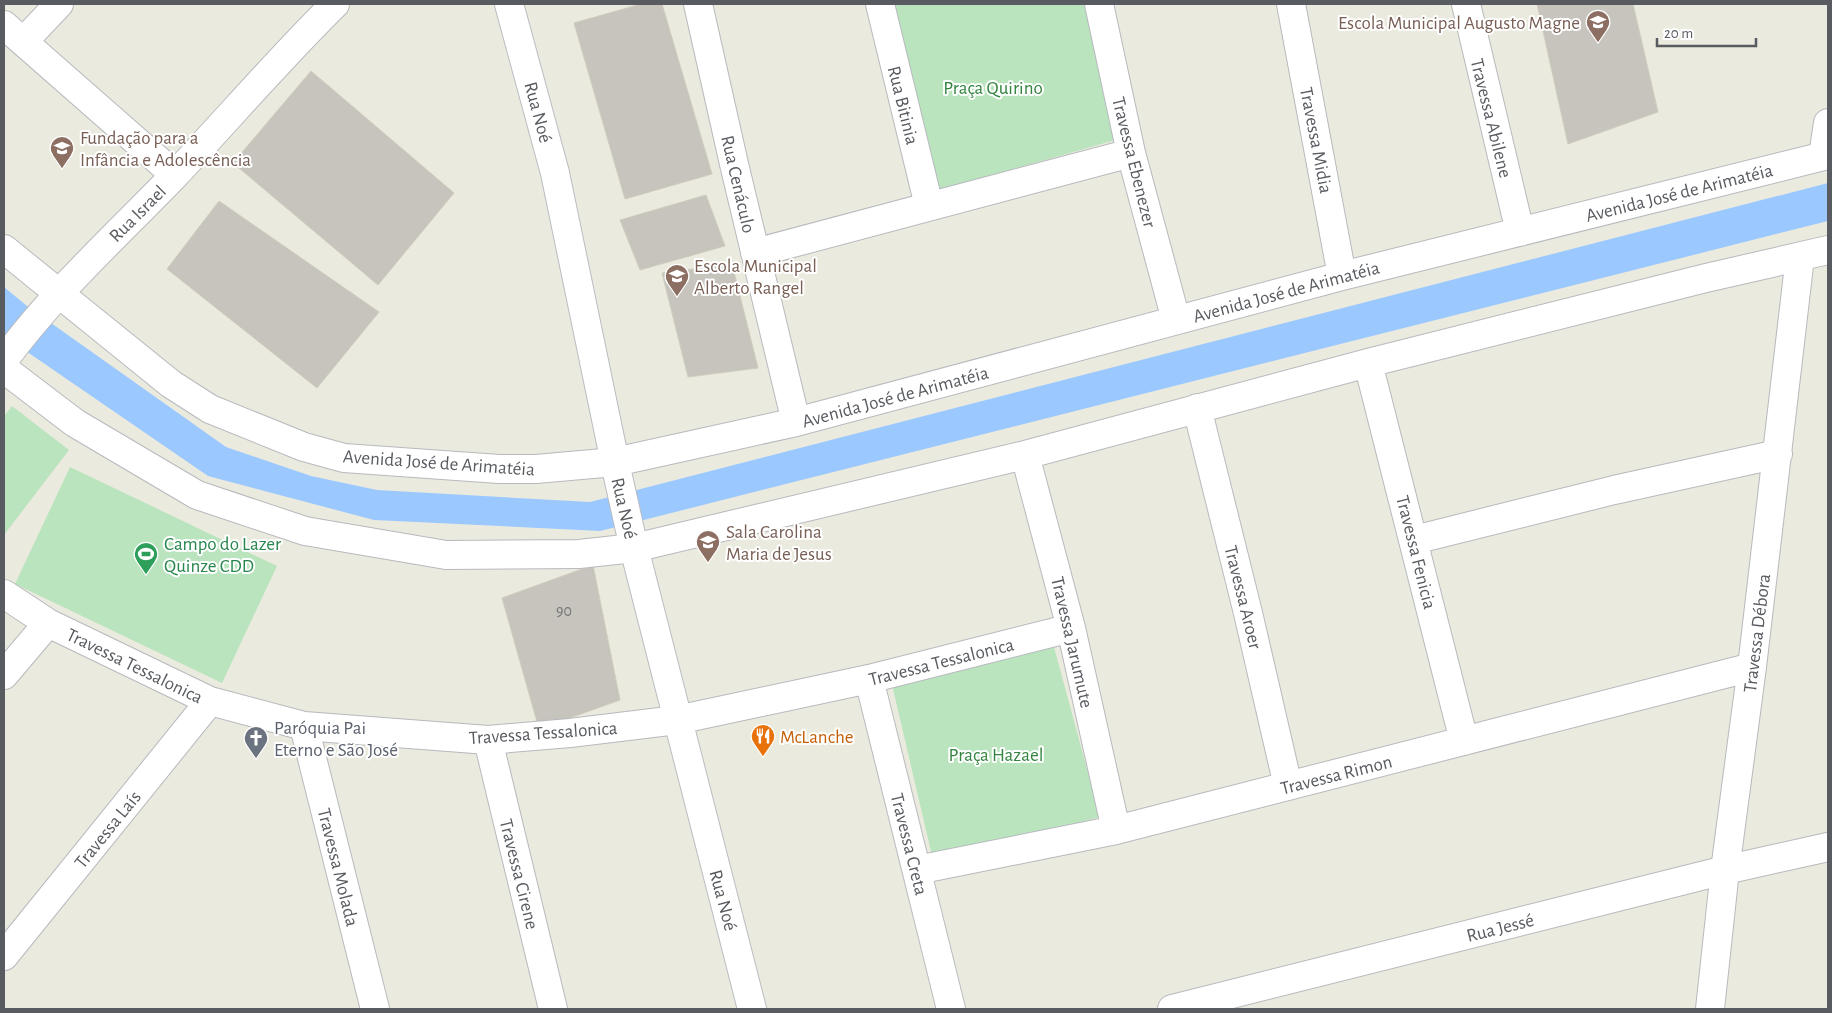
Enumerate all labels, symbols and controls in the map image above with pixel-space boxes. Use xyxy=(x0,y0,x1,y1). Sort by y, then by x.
school or university icon: Escola Municipal Augusto Magne xyxy=(1585,9,1611,43)
place label: Escola Municipal Augusto Magne xyxy=(1338,14,1580,33)
scale bar xyxy=(1657,15,1756,47)
text: 20 m xyxy=(1664,26,1693,41)
street label: Travessa Abilene xyxy=(1467,57,1515,180)
street label: Rua Bitinia xyxy=(884,64,922,147)
park label: Praça Quirino xyxy=(943,79,1043,98)
street label: Rua Noé xyxy=(520,80,555,145)
street label: Travessa Midia xyxy=(1296,86,1335,195)
street label: Travessa Ebenezer xyxy=(1108,95,1159,230)
place label: Fundação para a Infância e Adolescência xyxy=(80,129,251,170)
street label: Rua Cenáculo xyxy=(717,134,758,235)
school or university icon: Fundação para a Infância e Adolescência xyxy=(49,135,75,169)
street label: Avenida José de Arimatéia xyxy=(1584,161,1775,226)
street label: Rua Israel xyxy=(106,182,170,246)
place label: Escola Municipal Alberto Rangel xyxy=(694,257,817,298)
street label: Avenida José de Arimatéia xyxy=(1191,258,1382,327)
school or university icon: Escola Municipal Alberto Rangel xyxy=(664,263,690,297)
street label: Avenida José de Arimatéia xyxy=(800,363,991,432)
street label: Avenida José de Arimatéia xyxy=(342,447,536,480)
street label: Rua Noé xyxy=(607,476,640,541)
street label: Travessa Fenicia xyxy=(1392,494,1439,611)
place label: Sala Carolina Maria de Jesus xyxy=(726,523,832,564)
school or university icon: Sala Carolina Maria de Jesus xyxy=(695,529,721,563)
place label: Campo do Lazer Quinze CDD xyxy=(164,535,281,576)
sports icon: Campo do Lazer Quinze CDD xyxy=(133,541,159,575)
street label: Travessa Aroer xyxy=(1220,544,1265,651)
street label: Travessa Débora xyxy=(1741,572,1774,694)
street label: Travessa Jarumute xyxy=(1047,575,1096,710)
house number: 90 xyxy=(556,603,572,619)
street label: Travessa Tessalonica xyxy=(63,625,206,708)
street label: Travessa Tessalonica xyxy=(867,635,1016,690)
place label: Paróquia Pai Eterno e São José xyxy=(274,719,398,760)
street label: Travessa Tessalonica xyxy=(468,719,618,748)
restaurant icon: McLanche xyxy=(750,723,776,757)
church icon: Paróquia Pai Eterno e São José xyxy=(243,725,269,759)
place label: McLanche xyxy=(780,728,854,747)
park label: Praça Hazael xyxy=(949,746,1043,765)
street label: Travessa Rimon xyxy=(1279,752,1394,799)
street label: Travessa Laís xyxy=(71,788,145,872)
street label: Travessa Creta xyxy=(887,791,930,897)
street label: Travessa Molada xyxy=(314,806,361,929)
street label: Travessa Cirene xyxy=(496,817,541,931)
street label: Rua Noé xyxy=(705,868,740,933)
street label: Rua Jessé xyxy=(1465,911,1536,946)

